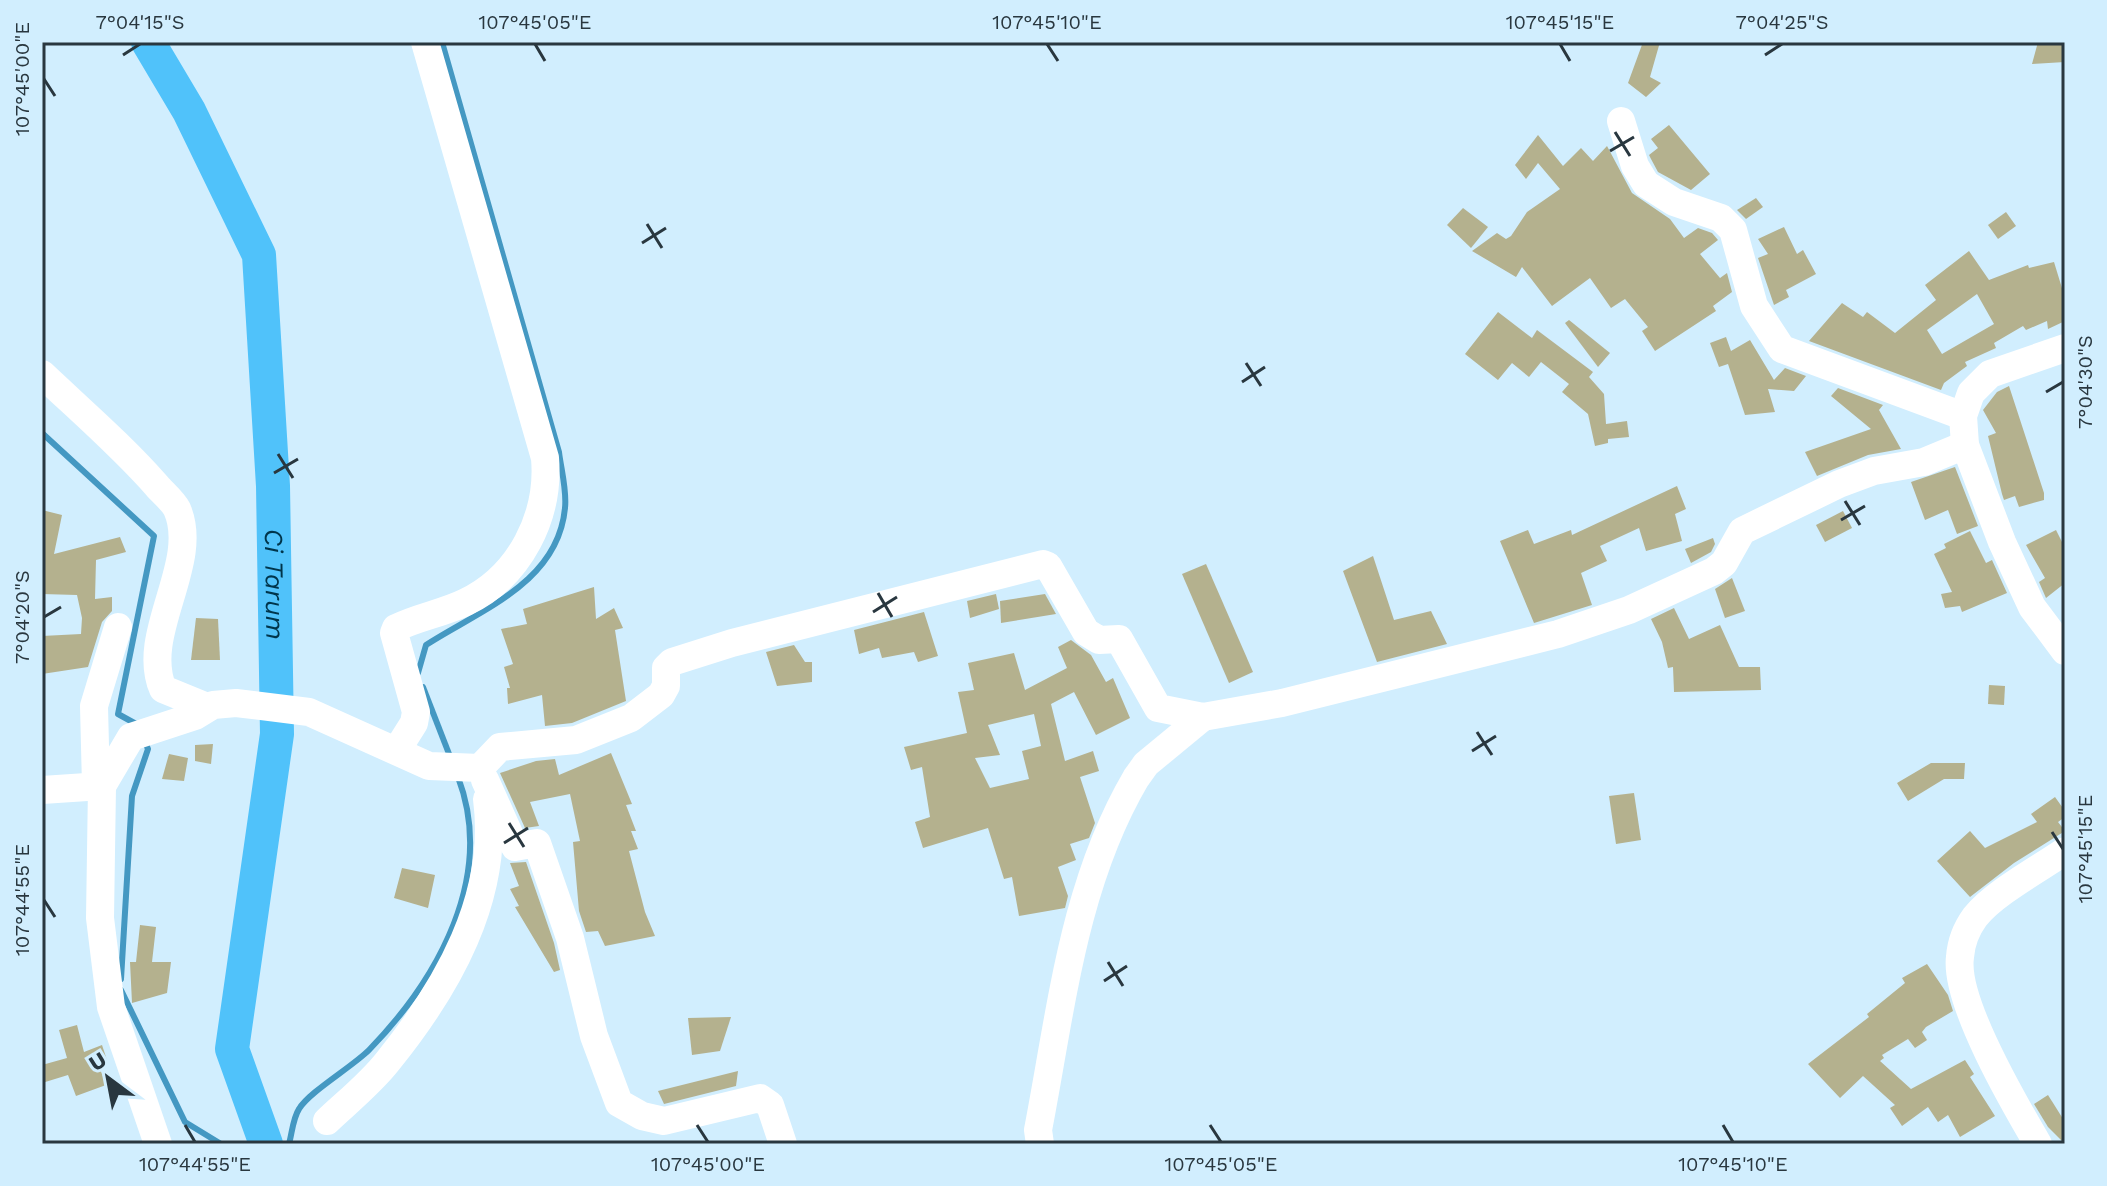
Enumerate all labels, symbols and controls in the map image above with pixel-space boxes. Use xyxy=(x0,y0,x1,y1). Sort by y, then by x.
text: 7°04'15"S xyxy=(95,10,185,34)
text: 107°45'05"E xyxy=(478,10,592,34)
text: 107°45'10"E xyxy=(992,10,1102,34)
text: 107°45'15"E xyxy=(1506,10,1614,34)
text: 7°04'25"S xyxy=(1736,10,1828,34)
text: 107°45'00"E xyxy=(10,22,34,136)
text: 7°04'30"S xyxy=(2073,335,2097,429)
water label: Ci Tarum xyxy=(259,528,290,640)
text: 7°04'20"S xyxy=(10,570,34,664)
text: 107°45'15"E xyxy=(2073,795,2097,903)
text: 107°44'55"E xyxy=(10,844,34,956)
north arrow xyxy=(68,1038,148,1118)
text: U xyxy=(84,1047,111,1076)
text: 107°44'55"E xyxy=(139,1152,251,1176)
text: 107°45'00"E xyxy=(651,1152,765,1176)
text: 107°45'05"E xyxy=(1164,1152,1278,1176)
text: 107°45'10"E xyxy=(1678,1152,1788,1176)

